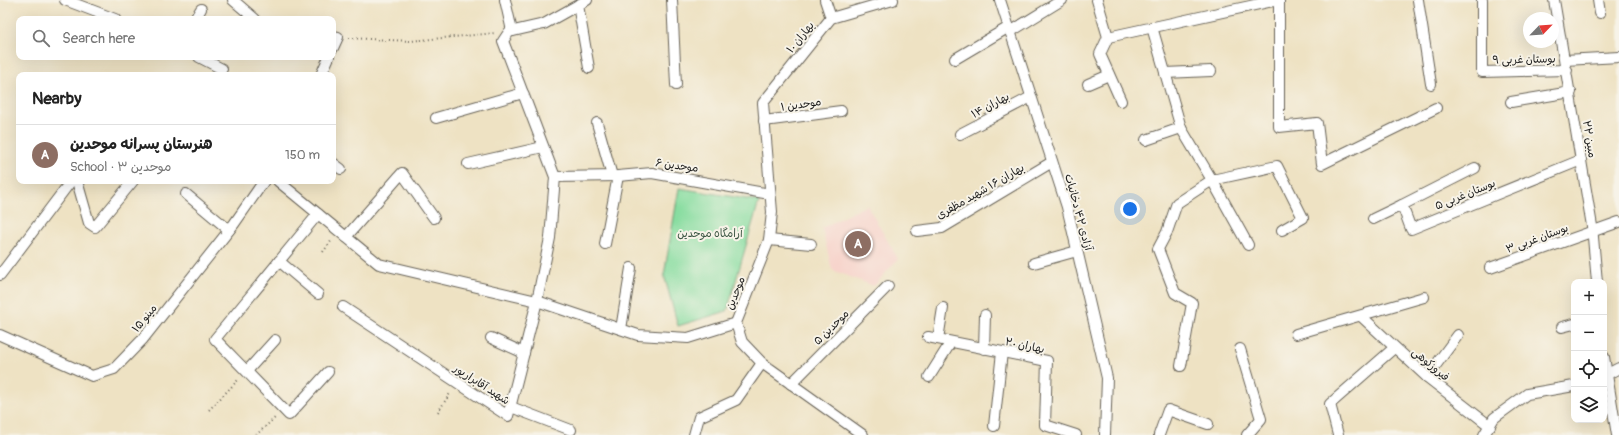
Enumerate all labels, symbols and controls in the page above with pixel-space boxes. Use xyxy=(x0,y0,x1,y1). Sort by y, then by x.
north arrow xyxy=(1523,12,1559,48)
search box xyxy=(16,16,336,60)
street label: بهاران ۱۰ xyxy=(784,19,818,56)
icon: search xyxy=(30,27,52,49)
text: Search here xyxy=(62,29,135,48)
street label: بوستان غربی ۹ xyxy=(1492,52,1556,68)
text: Nearby xyxy=(32,88,81,109)
street label: بهاران ۱۴ xyxy=(969,90,1012,122)
street label: موحدین ۱ xyxy=(780,95,822,115)
street label: مبین ۲۲ xyxy=(1579,119,1599,159)
text: هنرستان پسرانه موحدین xyxy=(70,135,213,154)
text: A xyxy=(41,147,49,163)
text: 150 m xyxy=(285,147,320,163)
street label: موحدین ۶ xyxy=(654,156,699,176)
text: School · موحدین ۳ xyxy=(70,159,171,175)
street label: بهاران ۱۶ شهید مظفری xyxy=(934,161,1027,223)
street label: آزادی ۴۲ دخانیات xyxy=(1062,172,1095,253)
street label: بوستان غربی ۵ xyxy=(1433,176,1498,213)
your location xyxy=(1120,199,1140,219)
street label: بوستان غربی ۳ xyxy=(1504,221,1570,257)
park label: آرامگاه موحدین xyxy=(677,227,744,241)
pin: A xyxy=(845,229,871,259)
street label: موحدین xyxy=(723,275,749,312)
map controls xyxy=(1571,279,1607,423)
button: + xyxy=(1571,279,1607,315)
street label: مینو ۱۵ xyxy=(129,302,160,335)
street label: موحدین ۵ xyxy=(811,307,852,348)
button: − xyxy=(1571,315,1607,351)
street label: بهاران ۲۰ xyxy=(1004,335,1046,357)
street label: فیروزکوهی xyxy=(1409,345,1452,384)
button: locate xyxy=(1571,351,1607,387)
street label: شهید آقابرارپور xyxy=(450,361,512,408)
button: layers xyxy=(1571,387,1607,423)

